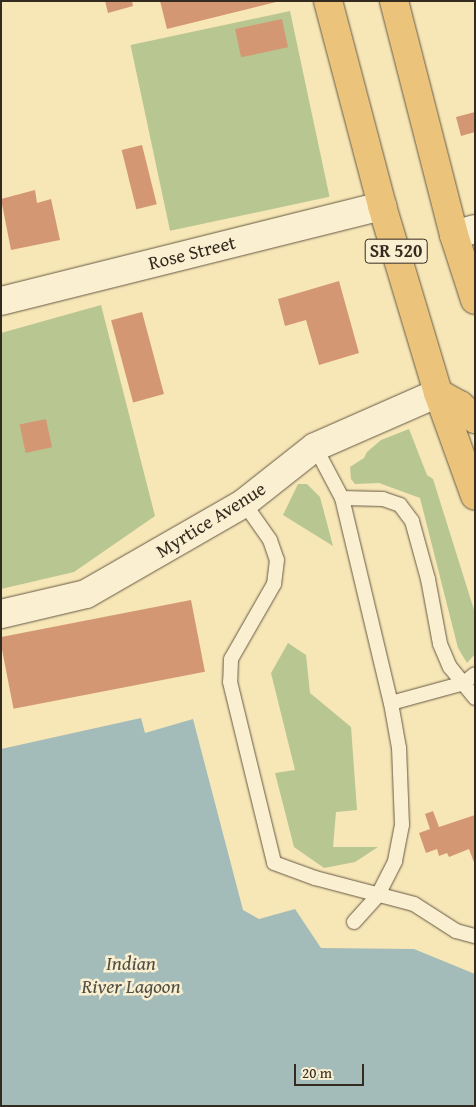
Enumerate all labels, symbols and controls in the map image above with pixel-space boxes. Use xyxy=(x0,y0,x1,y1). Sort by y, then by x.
street label: Rose Street xyxy=(146,231,238,275)
road number: SR 520 xyxy=(364,236,428,266)
street label: Myrtice Avenue xyxy=(152,477,270,563)
water label: Indian River Lagoon xyxy=(81,951,181,998)
scale bar xyxy=(296,1054,366,1086)
text: 20 m xyxy=(302,1062,332,1083)

